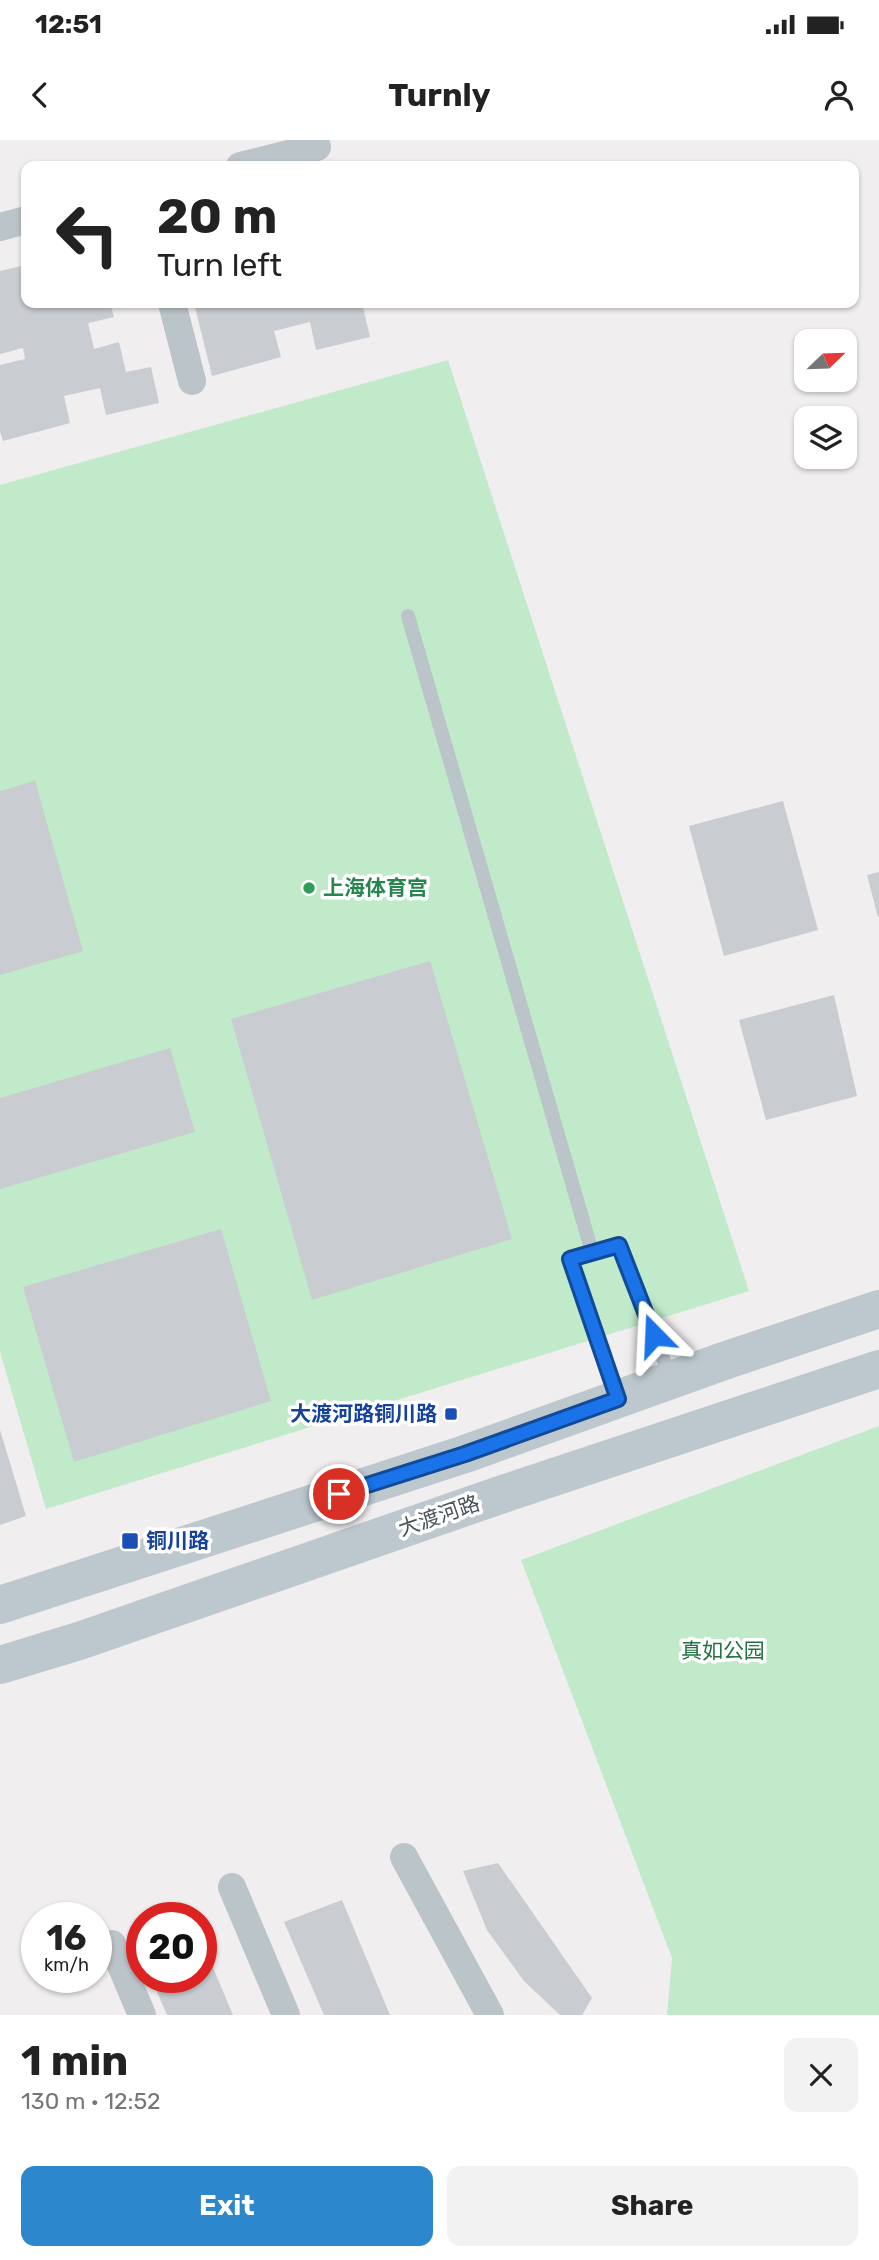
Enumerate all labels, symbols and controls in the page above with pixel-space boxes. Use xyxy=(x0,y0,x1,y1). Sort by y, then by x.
text: 12:51 xyxy=(35,9,102,40)
icon: back xyxy=(21,76,59,114)
text: Turnly xyxy=(388,76,491,114)
icon: person xyxy=(820,76,858,114)
text: 20 m xyxy=(157,187,278,245)
icon: left xyxy=(42,189,133,280)
text: Turn left xyxy=(157,246,282,284)
north arrow xyxy=(794,329,858,392)
map controls xyxy=(794,329,857,469)
button: layers xyxy=(794,406,857,469)
place label: 上海体育宫 xyxy=(323,875,428,900)
marker: 上海体育宫 xyxy=(301,880,317,896)
position arrow xyxy=(617,1298,691,1372)
place label: 大渡河路铜川路 xyxy=(290,1401,437,1426)
marker: 大渡河路铜川路 xyxy=(443,1406,459,1422)
pin xyxy=(309,1464,369,1524)
icon: arrive xyxy=(320,1475,358,1513)
street label: 大渡河路 xyxy=(395,1490,483,1541)
place label: 铜川路 xyxy=(146,1528,209,1553)
marker: 铜川路 xyxy=(120,1531,140,1551)
park label: 真如公园 xyxy=(681,1638,765,1663)
speed limit sign: 20 xyxy=(126,1902,217,1993)
text: 16 xyxy=(46,1917,87,1959)
text: km/h xyxy=(44,1954,89,1976)
text: 1 min xyxy=(21,2036,128,2086)
button: close xyxy=(784,2038,858,2112)
text: 130 m · 12:52 xyxy=(21,2087,161,2115)
button: Exit xyxy=(21,2166,433,2246)
button: Share xyxy=(447,2166,858,2246)

